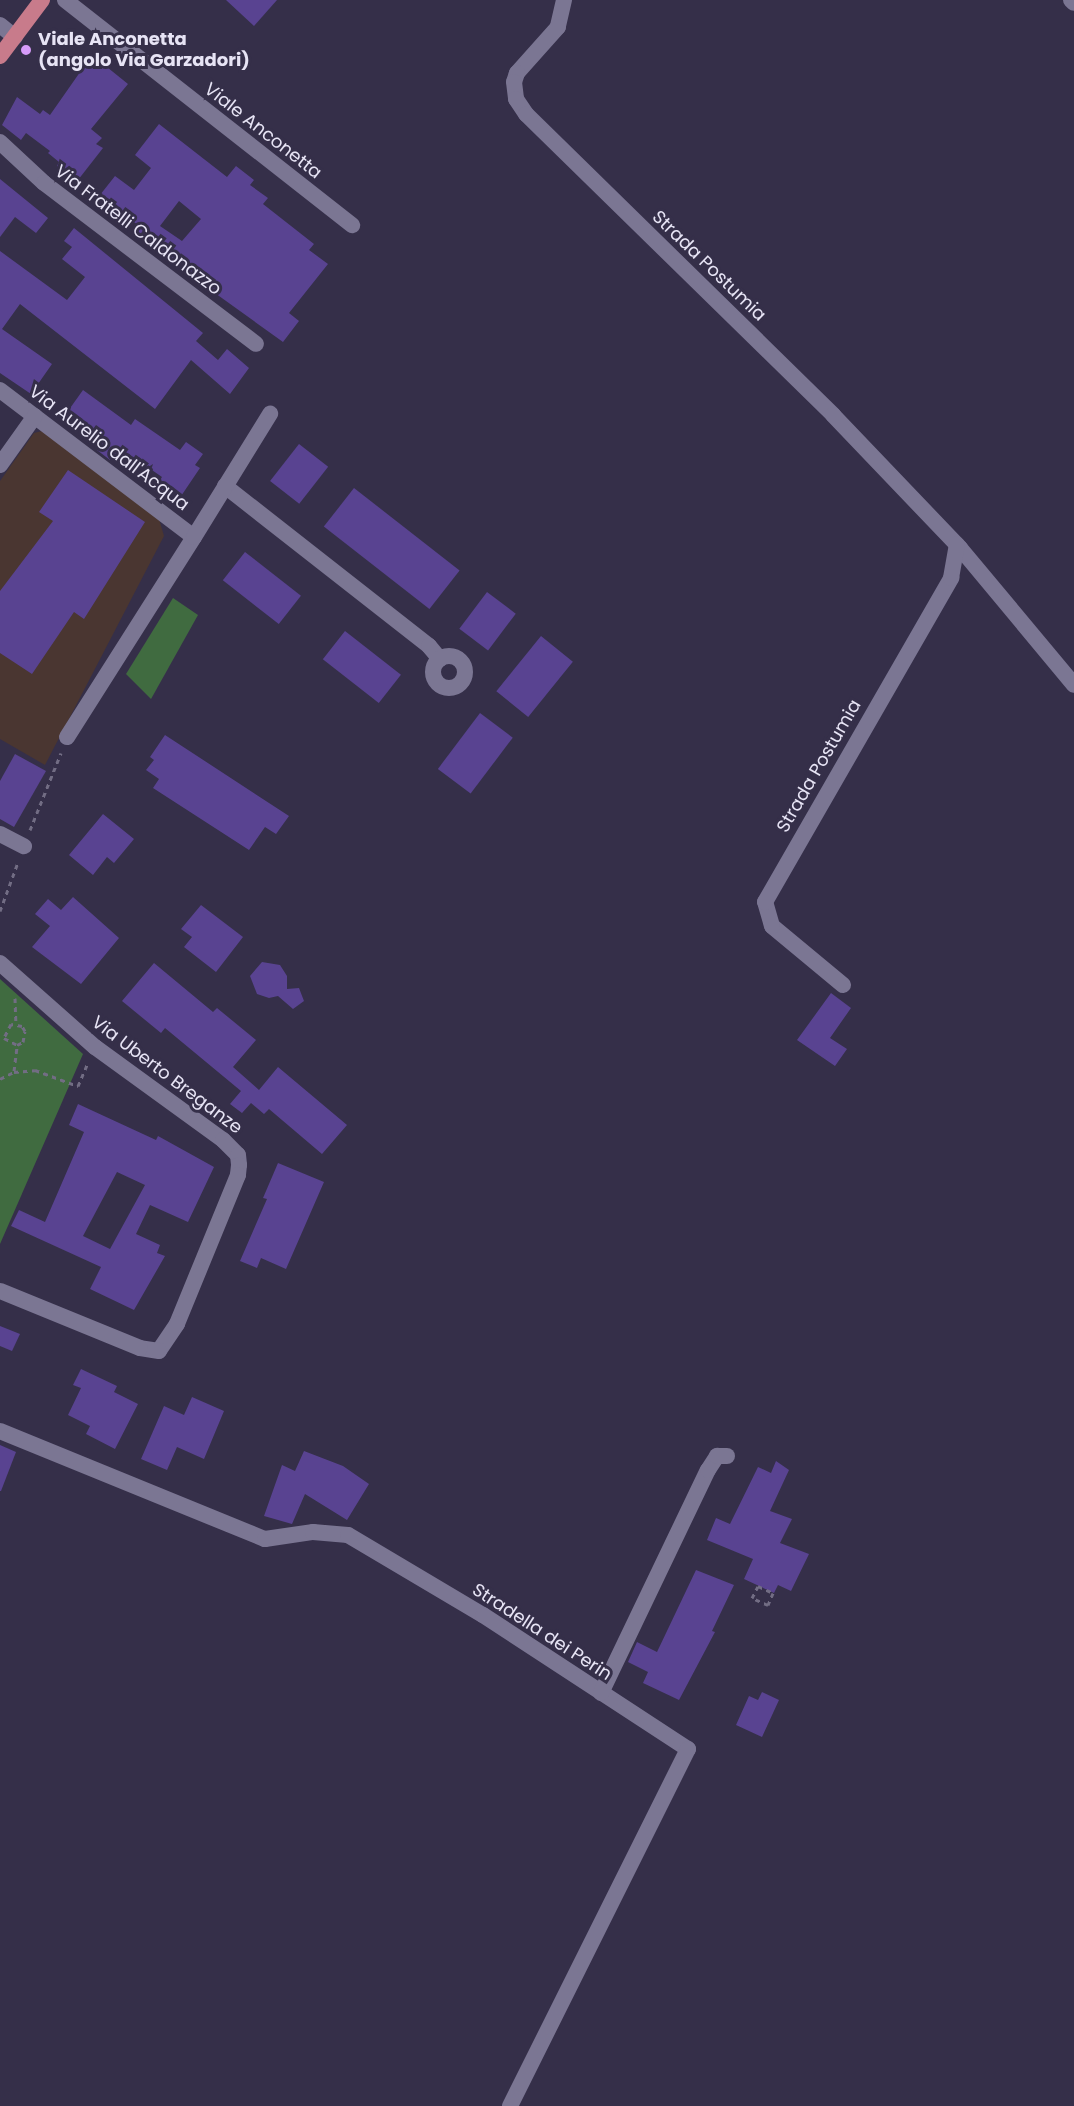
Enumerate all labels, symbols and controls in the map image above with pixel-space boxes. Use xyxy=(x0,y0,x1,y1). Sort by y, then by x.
place label: Viale Anconetta (angolo Via Garzadori) xyxy=(38,29,250,72)
marker: Viale Anconetta (angolo Via Garzadori) xyxy=(19,43,33,57)
street label: Viale Anconetta xyxy=(200,78,326,184)
street label: Via Fratelli Caldonazzo xyxy=(50,160,226,300)
street label: Strada Postumia xyxy=(648,206,770,326)
street label: Via Aurelio dall'Acqua xyxy=(25,381,193,515)
street label: Strada Postumia xyxy=(772,696,866,836)
street label: Via Uberto Breganze xyxy=(88,1011,246,1139)
street label: Stradella dei Perin xyxy=(468,1579,616,1685)

